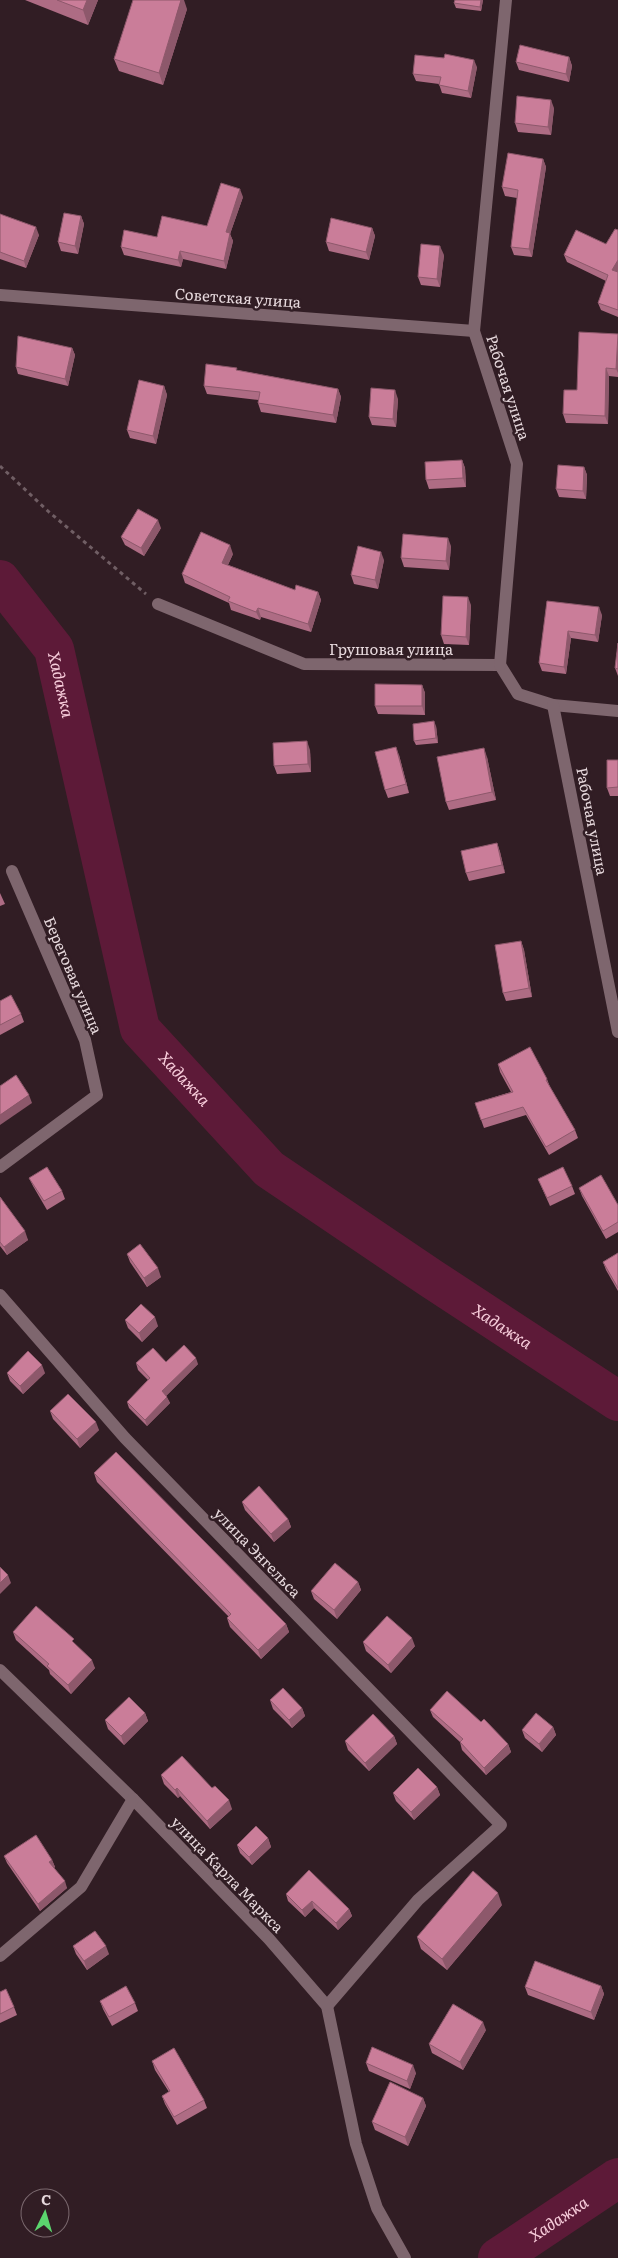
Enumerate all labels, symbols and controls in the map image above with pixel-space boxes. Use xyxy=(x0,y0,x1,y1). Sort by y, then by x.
street label: Советская улица xyxy=(174,281,303,313)
street label: Рабочая улица xyxy=(481,331,537,444)
street label: Грушовая улица xyxy=(329,637,454,660)
water label: Хадажка xyxy=(43,649,81,721)
street label: Рабочая улица xyxy=(571,765,615,878)
street label: Береговая улица xyxy=(39,913,109,1038)
water label: Хадажка xyxy=(154,1045,217,1112)
water label: Хадажка xyxy=(468,1297,538,1354)
street label: улица Энгельса xyxy=(209,1502,308,1603)
street label: улица Карла Маркса xyxy=(166,1811,290,1938)
north arrow xyxy=(20,2188,70,2238)
text: С xyxy=(40,2189,52,2209)
water label: Хадажка xyxy=(523,2189,593,2247)

